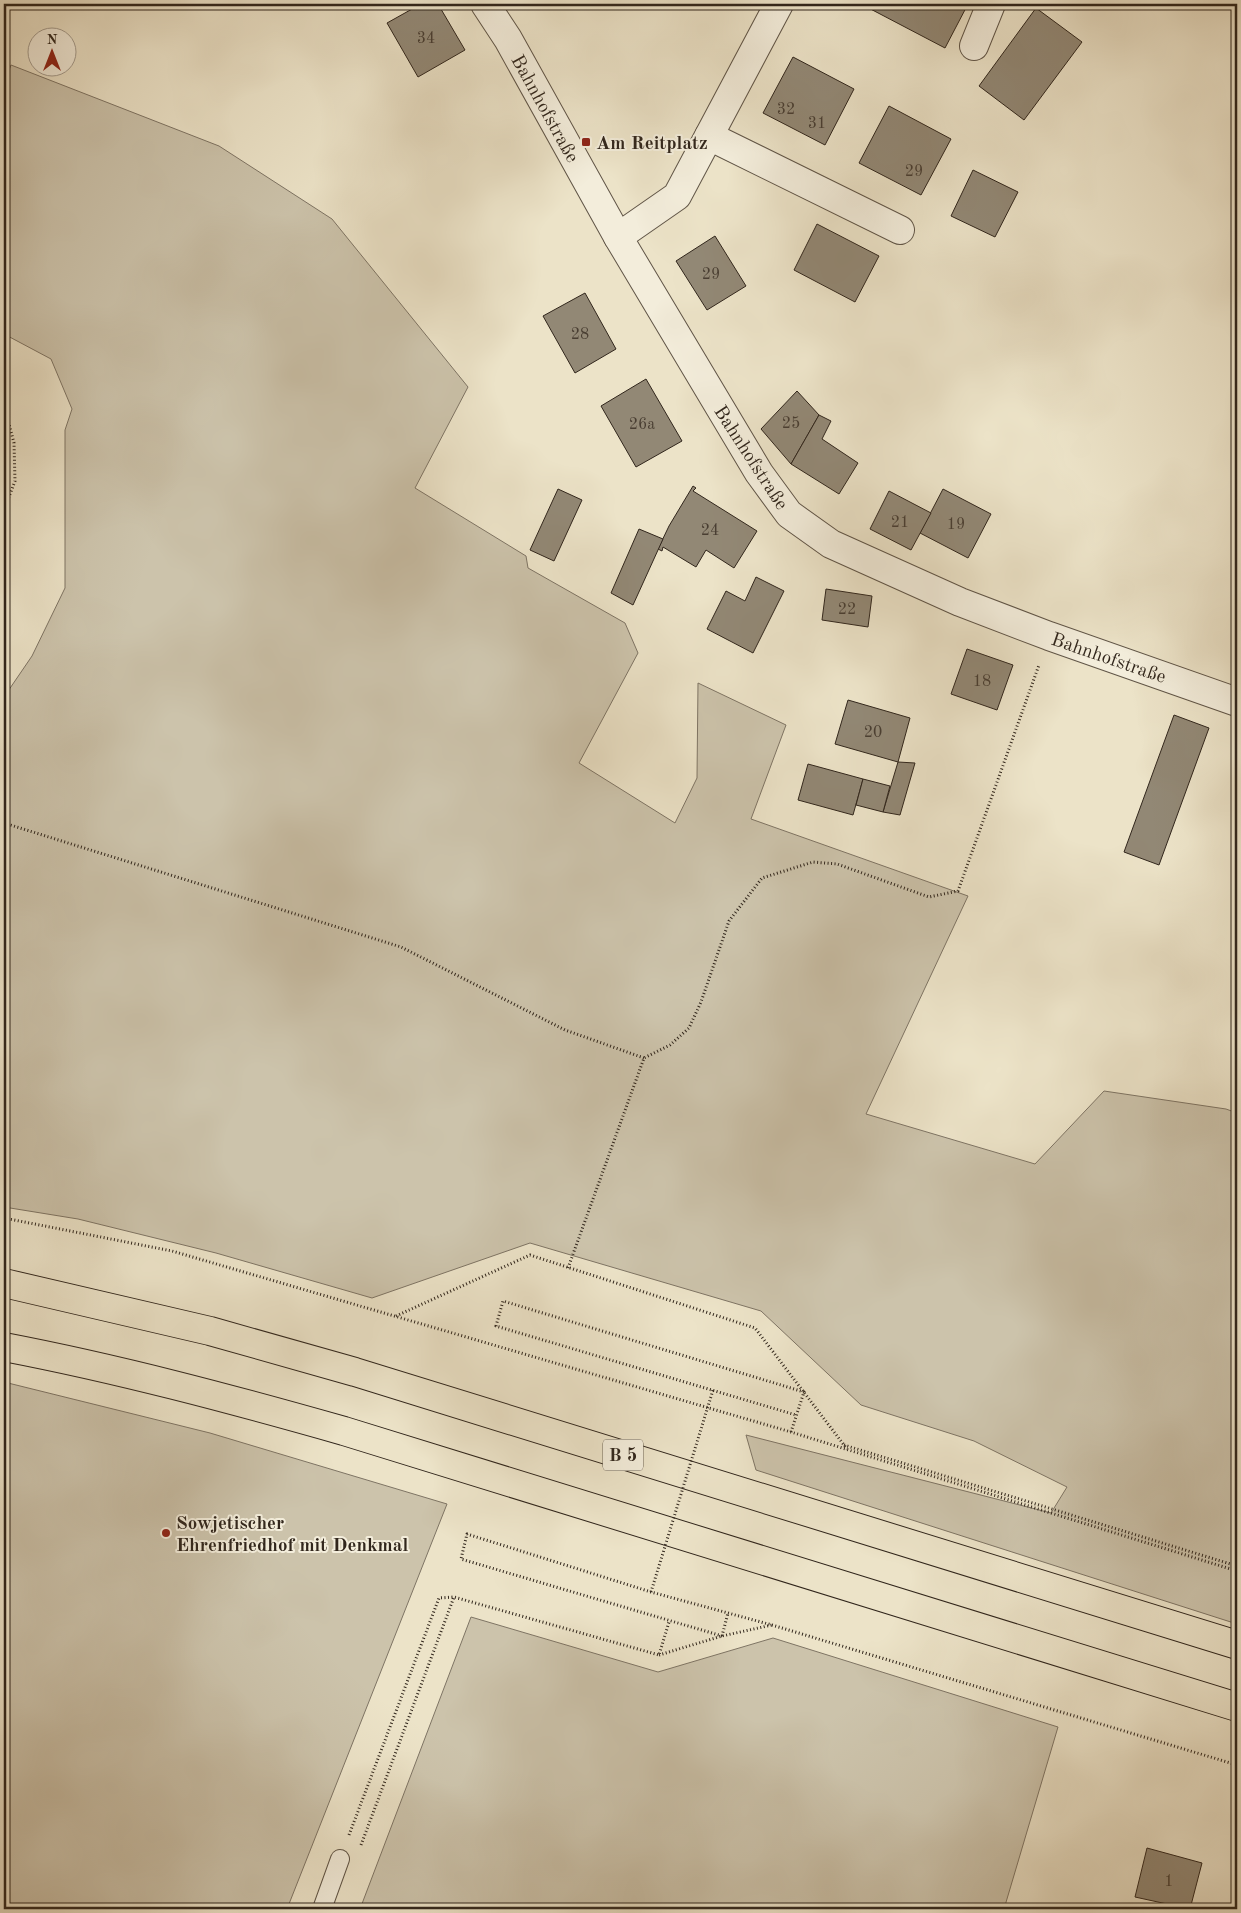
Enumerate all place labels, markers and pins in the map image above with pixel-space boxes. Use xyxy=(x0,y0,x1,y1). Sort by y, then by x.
place label: Am Reitplatz xyxy=(596,135,708,154)
marker: Am Reitplatz xyxy=(580,136,592,148)
place label: Sowjetischer Ehrenfriedhof mit Denkmal xyxy=(176,1515,408,1556)
marker: Sowjetischer Ehrenfriedhof mit Denkmal xyxy=(160,1527,172,1539)

